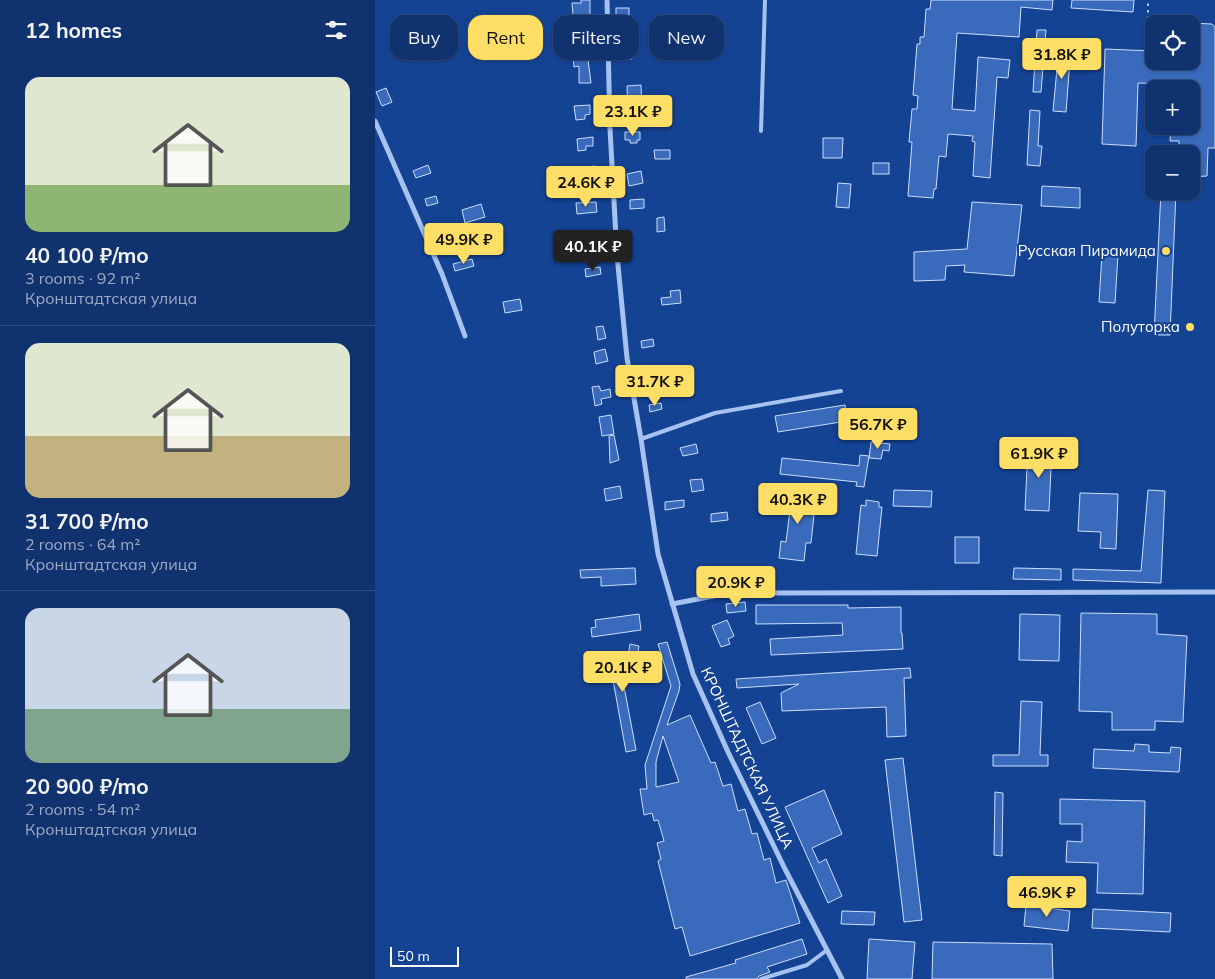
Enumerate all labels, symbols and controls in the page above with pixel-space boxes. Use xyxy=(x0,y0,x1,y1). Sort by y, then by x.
chip: Buy xyxy=(390,15,458,60)
chip: Rent xyxy=(468,15,543,60)
chip: Filters xyxy=(553,15,639,60)
chip: New xyxy=(649,15,724,60)
map controls xyxy=(1145,15,1200,200)
button: locate xyxy=(1145,15,1200,70)
icon: filters xyxy=(322,16,350,44)
text: 12 homes xyxy=(25,17,122,43)
pin: 31.8K ₽ xyxy=(1016,38,1108,80)
text: 31.8K ₽ xyxy=(1033,44,1091,64)
button: + xyxy=(1145,80,1200,135)
pin: 23.1K ₽ xyxy=(587,94,679,137)
text: 23.1K ₽ xyxy=(604,101,662,121)
icon: home xyxy=(143,110,233,200)
button: − xyxy=(1145,145,1200,200)
pin: 24.6K ₽ xyxy=(540,166,632,208)
text: 24.6K ₽ xyxy=(557,172,615,192)
pin: 49.9K ₽ xyxy=(418,222,510,265)
text: 49.9K ₽ xyxy=(435,229,493,249)
pin: 40.1K ₽ xyxy=(547,230,639,272)
text: 40.1K ₽ xyxy=(564,236,622,256)
place label: Русская Пирамида xyxy=(1018,241,1156,260)
text: 40 100 ₽/mo xyxy=(25,242,149,268)
marker: Русская Пирамида xyxy=(1160,245,1172,257)
text: 3 rooms · 92 m² xyxy=(25,268,140,288)
text: Кронштадтская улица xyxy=(25,288,197,308)
place label: Полуторка xyxy=(1101,317,1180,336)
marker: Полуторка xyxy=(1184,321,1196,333)
pin: 31.7K ₽ xyxy=(609,364,701,407)
text: 31.7K ₽ xyxy=(626,371,684,391)
icon: home xyxy=(143,375,233,465)
pin: 56.7K ₽ xyxy=(832,408,924,450)
text: 56.7K ₽ xyxy=(849,414,907,434)
pin: 61.9K ₽ xyxy=(993,436,1085,479)
text: 61.9K ₽ xyxy=(1010,443,1068,463)
pin: 40.3K ₽ xyxy=(752,482,844,525)
text: 40.3K ₽ xyxy=(769,489,827,509)
text: 31 700 ₽/mo xyxy=(25,508,149,534)
text: 2 rooms · 64 m² xyxy=(25,534,140,554)
text: Кронштадтская улица xyxy=(25,554,197,574)
pin: 20.9K ₽ xyxy=(690,566,782,608)
text: 20.9K ₽ xyxy=(707,572,765,592)
icon: home xyxy=(143,640,233,730)
pin: 20.1K ₽ xyxy=(577,650,669,693)
text: 20.1K ₽ xyxy=(594,657,652,677)
street label: КРОНШТАДТСКАЯ УЛИЦА xyxy=(697,664,798,852)
text: 20 900 ₽/mo xyxy=(25,773,149,799)
text: 2 rooms · 54 m² xyxy=(25,799,140,819)
text: Кронштадтская улица xyxy=(25,819,197,839)
pin: 46.9K ₽ xyxy=(1001,876,1093,918)
text: 46.9K ₽ xyxy=(1018,882,1076,902)
scale bar xyxy=(390,944,459,967)
text: 50 m xyxy=(397,947,430,965)

